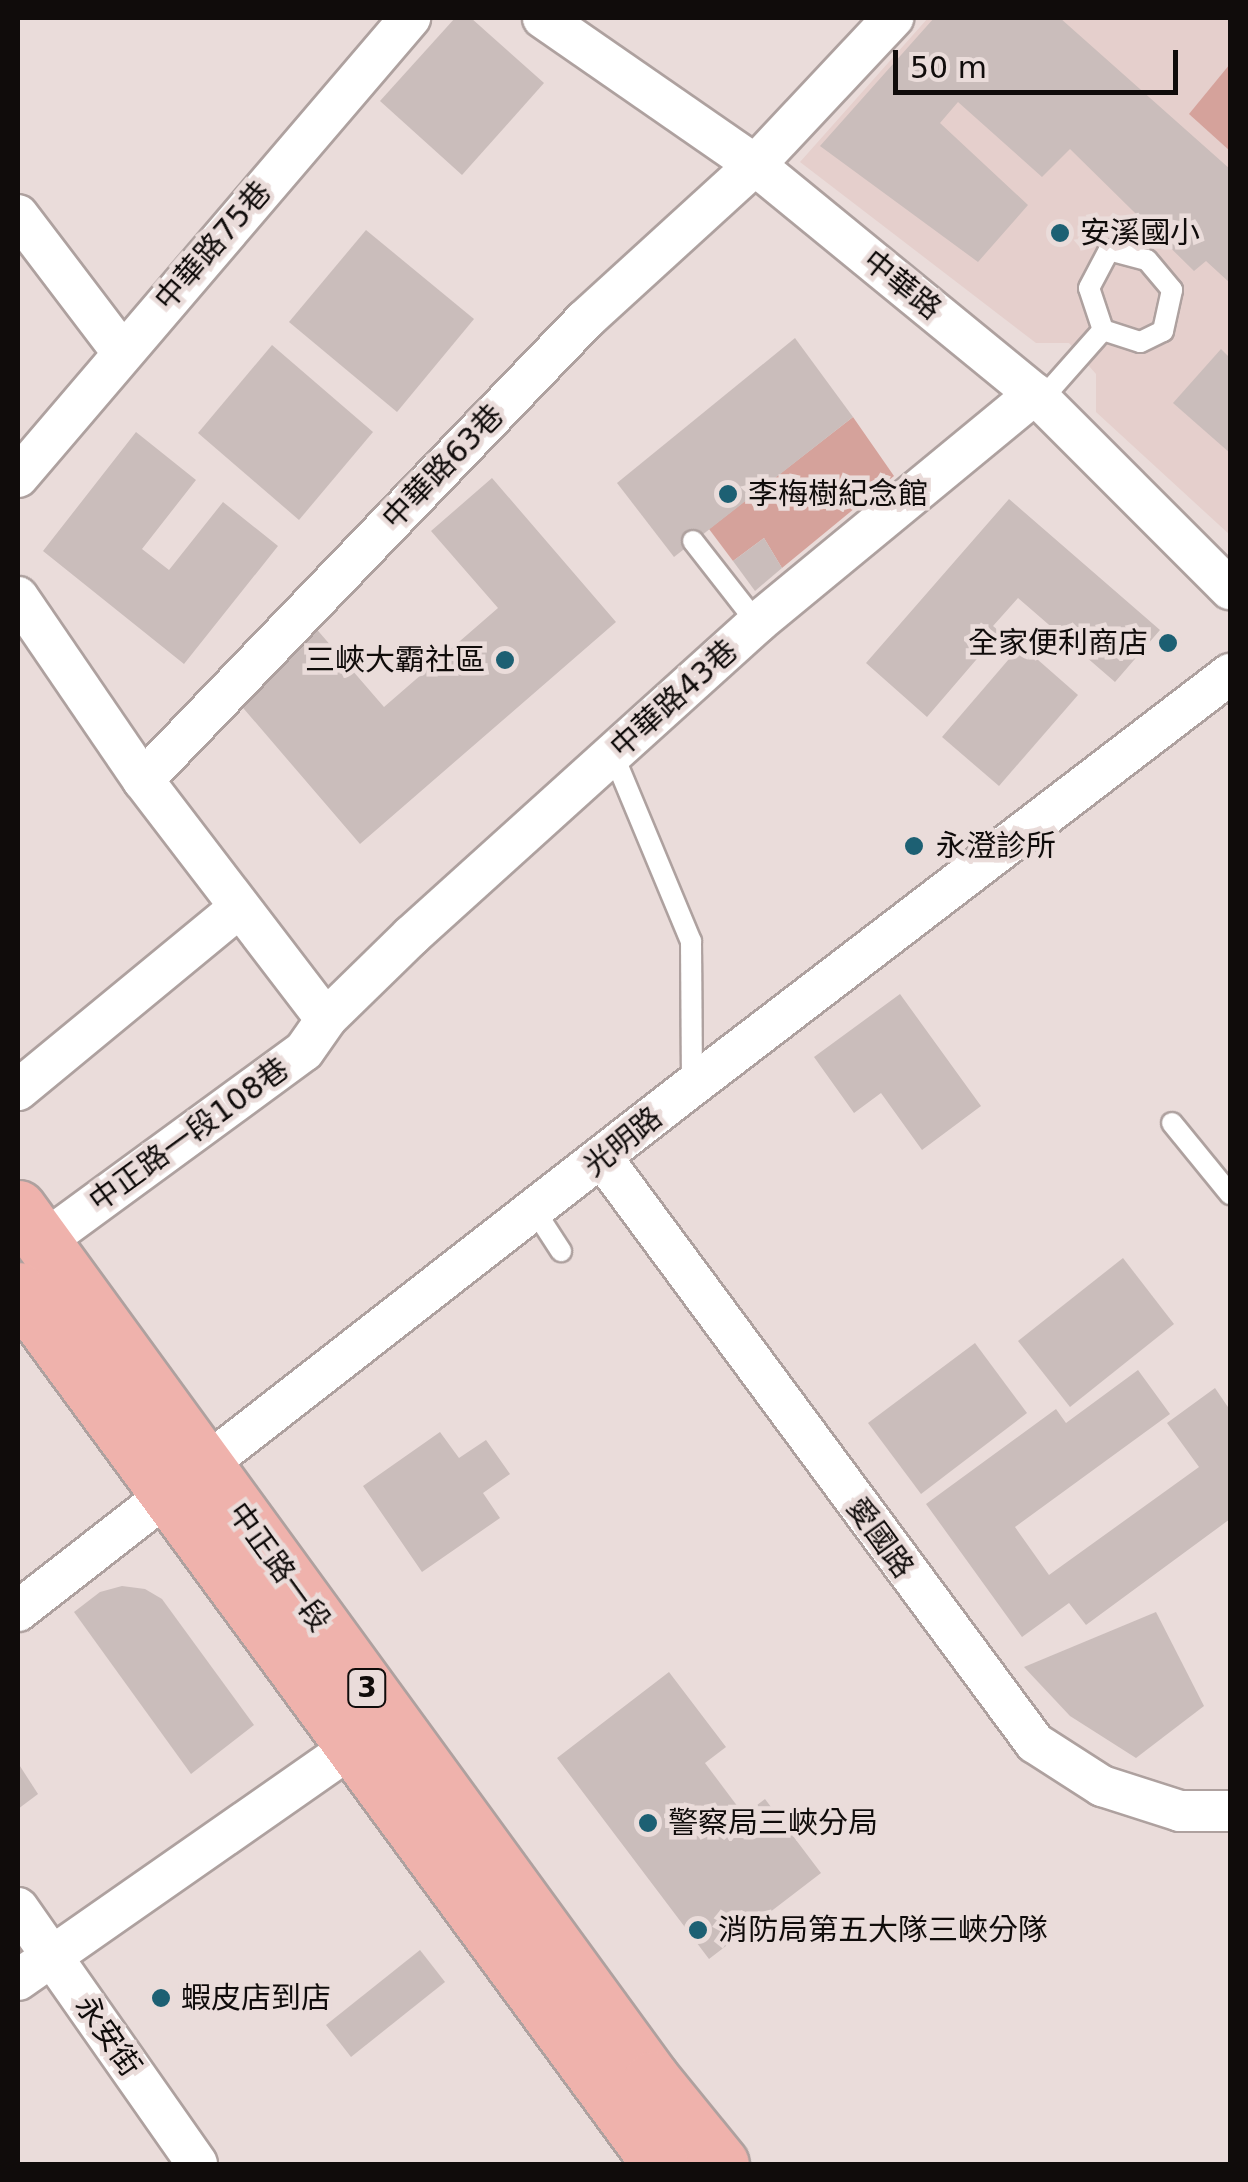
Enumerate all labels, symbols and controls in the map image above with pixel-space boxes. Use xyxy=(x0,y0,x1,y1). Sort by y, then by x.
scale bar xyxy=(898,30,1183,92)
text: 50 m xyxy=(910,50,987,85)
street label: 中華路75巷 xyxy=(148,175,278,317)
place label: 安溪國小 xyxy=(1080,215,1200,251)
marker: 安溪國小 xyxy=(1049,222,1071,244)
street label: 中華路 xyxy=(856,243,948,327)
street label: 中華路63巷 xyxy=(375,398,511,536)
place label: 李梅樹紀念館 xyxy=(748,476,928,512)
marker: 李梅樹紀念館 xyxy=(717,483,739,505)
place label: 全家便利商店 xyxy=(968,625,1148,661)
marker: 全家便利商店 xyxy=(1157,632,1179,654)
street label: 中華路43巷 xyxy=(603,633,745,765)
place label: 三峽大霸社區 xyxy=(305,642,485,678)
marker: 三峽大霸社區 xyxy=(494,649,516,671)
place label: 永澄診所 xyxy=(936,828,1056,864)
marker: 永澄診所 xyxy=(901,833,927,859)
street label: 中正路一段108巷 xyxy=(82,1051,296,1219)
street label: 光明路 xyxy=(577,1100,669,1184)
street label: 愛國路 xyxy=(839,1491,921,1585)
street label: 中正路一段 xyxy=(220,1496,338,1638)
road number: 3 xyxy=(347,1665,387,1711)
place label: 警察局三峽分局 xyxy=(668,1805,878,1841)
marker: 警察局三峽分局 xyxy=(637,1812,659,1834)
place label: 消防局第五大隊三峽分隊 xyxy=(718,1912,1048,1948)
marker: 消防局第五大隊三峽分隊 xyxy=(687,1919,709,1941)
place label: 蝦皮店到店 xyxy=(181,1980,331,2016)
marker: 蝦皮店到店 xyxy=(150,1987,172,2009)
street label: 永安街 xyxy=(67,1989,149,2083)

